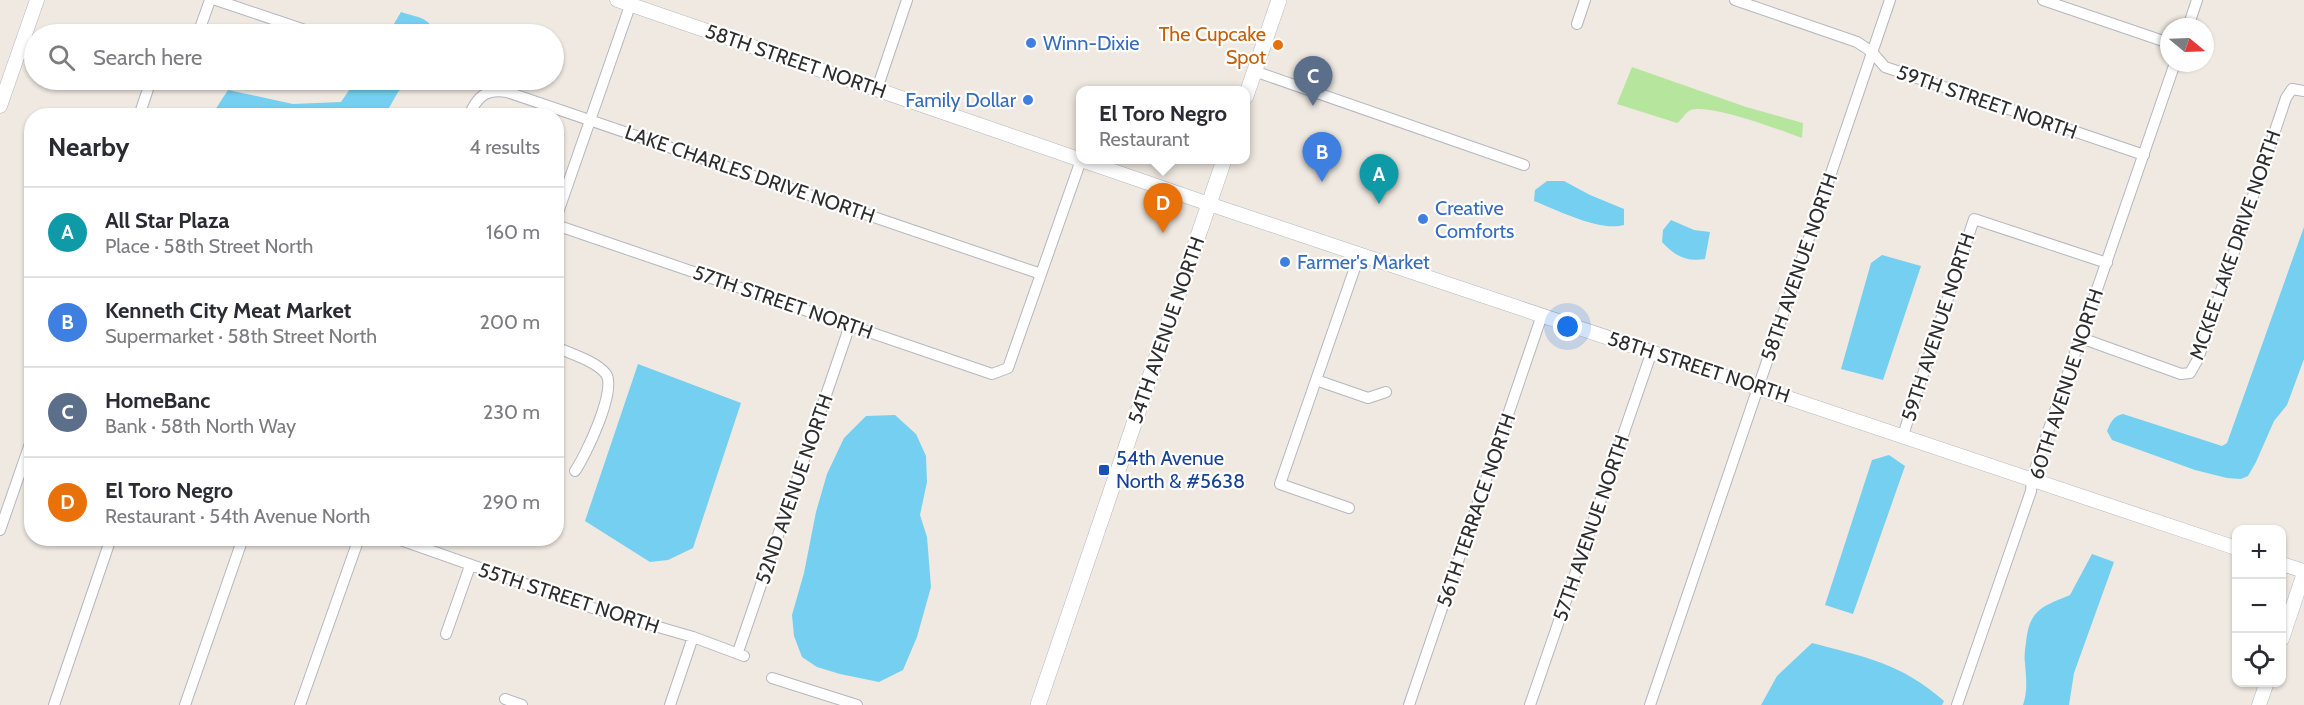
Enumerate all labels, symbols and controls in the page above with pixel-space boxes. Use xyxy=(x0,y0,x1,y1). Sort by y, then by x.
north arrow xyxy=(2160,18,2214,72)
street label: 58TH STREET NORTH xyxy=(702,19,890,103)
place label: The Cupcake Spot xyxy=(1159,22,1266,69)
search box xyxy=(24,24,564,90)
place label: Winn-Dixie xyxy=(1043,31,1140,55)
marker: Winn-Dixie xyxy=(1024,36,1038,50)
marker: The Cupcake Spot xyxy=(1271,38,1285,52)
icon: search xyxy=(45,41,78,74)
text: Search here xyxy=(93,44,202,71)
pin: C xyxy=(1294,57,1332,106)
street label: 59TH STREET NORTH xyxy=(1894,60,2080,144)
popup xyxy=(1076,86,1250,164)
place label: Family Dollar xyxy=(905,88,1017,112)
marker: Family Dollar xyxy=(1021,93,1035,107)
text: El Toro Negro xyxy=(1099,100,1227,127)
street label: LAKE CHARLES DRIVE NORTH xyxy=(622,120,878,228)
text: Restaurant xyxy=(1099,127,1190,151)
street label: MCKEE LAKE DRIVE NORTH xyxy=(2184,127,2286,363)
text: Nearby xyxy=(48,131,129,163)
pin: B xyxy=(1302,132,1342,182)
text: 4 results xyxy=(469,135,540,159)
pin: A xyxy=(1360,154,1398,204)
street label: 58TH AVENUE NORTH xyxy=(1756,170,1842,364)
pin: D xyxy=(1144,184,1182,233)
place label: Creative Comforts xyxy=(1435,196,1514,243)
text: All Star Plaza xyxy=(105,207,229,234)
marker: Creative Comforts xyxy=(1416,212,1430,226)
text: A xyxy=(61,220,74,244)
text: 160 m xyxy=(486,220,540,244)
street label: 59TH AVENUE NORTH xyxy=(1896,230,1980,424)
street label: 54TH AVENUE NORTH xyxy=(1123,233,1209,427)
text: Place · 58th Street North xyxy=(105,234,313,258)
place label: Farmer's Market xyxy=(1297,250,1430,274)
marker: Farmer's Market xyxy=(1278,255,1292,269)
street label: 57TH STREET NORTH xyxy=(690,260,876,344)
street label: 60TH AVENUE NORTH xyxy=(2024,286,2108,482)
text: Kenneth City Meat Market xyxy=(105,297,351,324)
text: B xyxy=(61,310,74,334)
text: 200 m xyxy=(480,310,540,334)
your location xyxy=(1553,312,1582,341)
text: Supermarket · 58th Street North xyxy=(105,324,377,348)
street label: 58TH STREET NORTH xyxy=(1605,326,1793,408)
text: HomeBanc xyxy=(105,387,210,414)
street label: 52ND AVENUE NORTH xyxy=(750,391,838,587)
text: C xyxy=(61,400,74,424)
text: 230 m xyxy=(483,400,540,424)
street label: 56TH TERRACE NORTH xyxy=(1432,410,1520,610)
text: Bank · 58th North Way xyxy=(105,414,296,438)
street label: 57TH AVENUE NORTH xyxy=(1548,432,1634,624)
place label: 54th Avenue North & #5638 xyxy=(1116,446,1245,493)
marker: 54th Avenue North & #5638 xyxy=(1097,463,1111,477)
text: El Toro Negro xyxy=(105,477,233,504)
text: D xyxy=(60,490,75,514)
text: 290 m xyxy=(482,490,540,514)
text: Restaurant · 54th Avenue North xyxy=(105,504,370,528)
map controls xyxy=(2232,525,2286,687)
button: + xyxy=(2232,525,2286,579)
street label: 55TH STREET NORTH xyxy=(476,557,662,639)
button: − xyxy=(2232,579,2286,633)
button: locate xyxy=(2232,633,2286,687)

